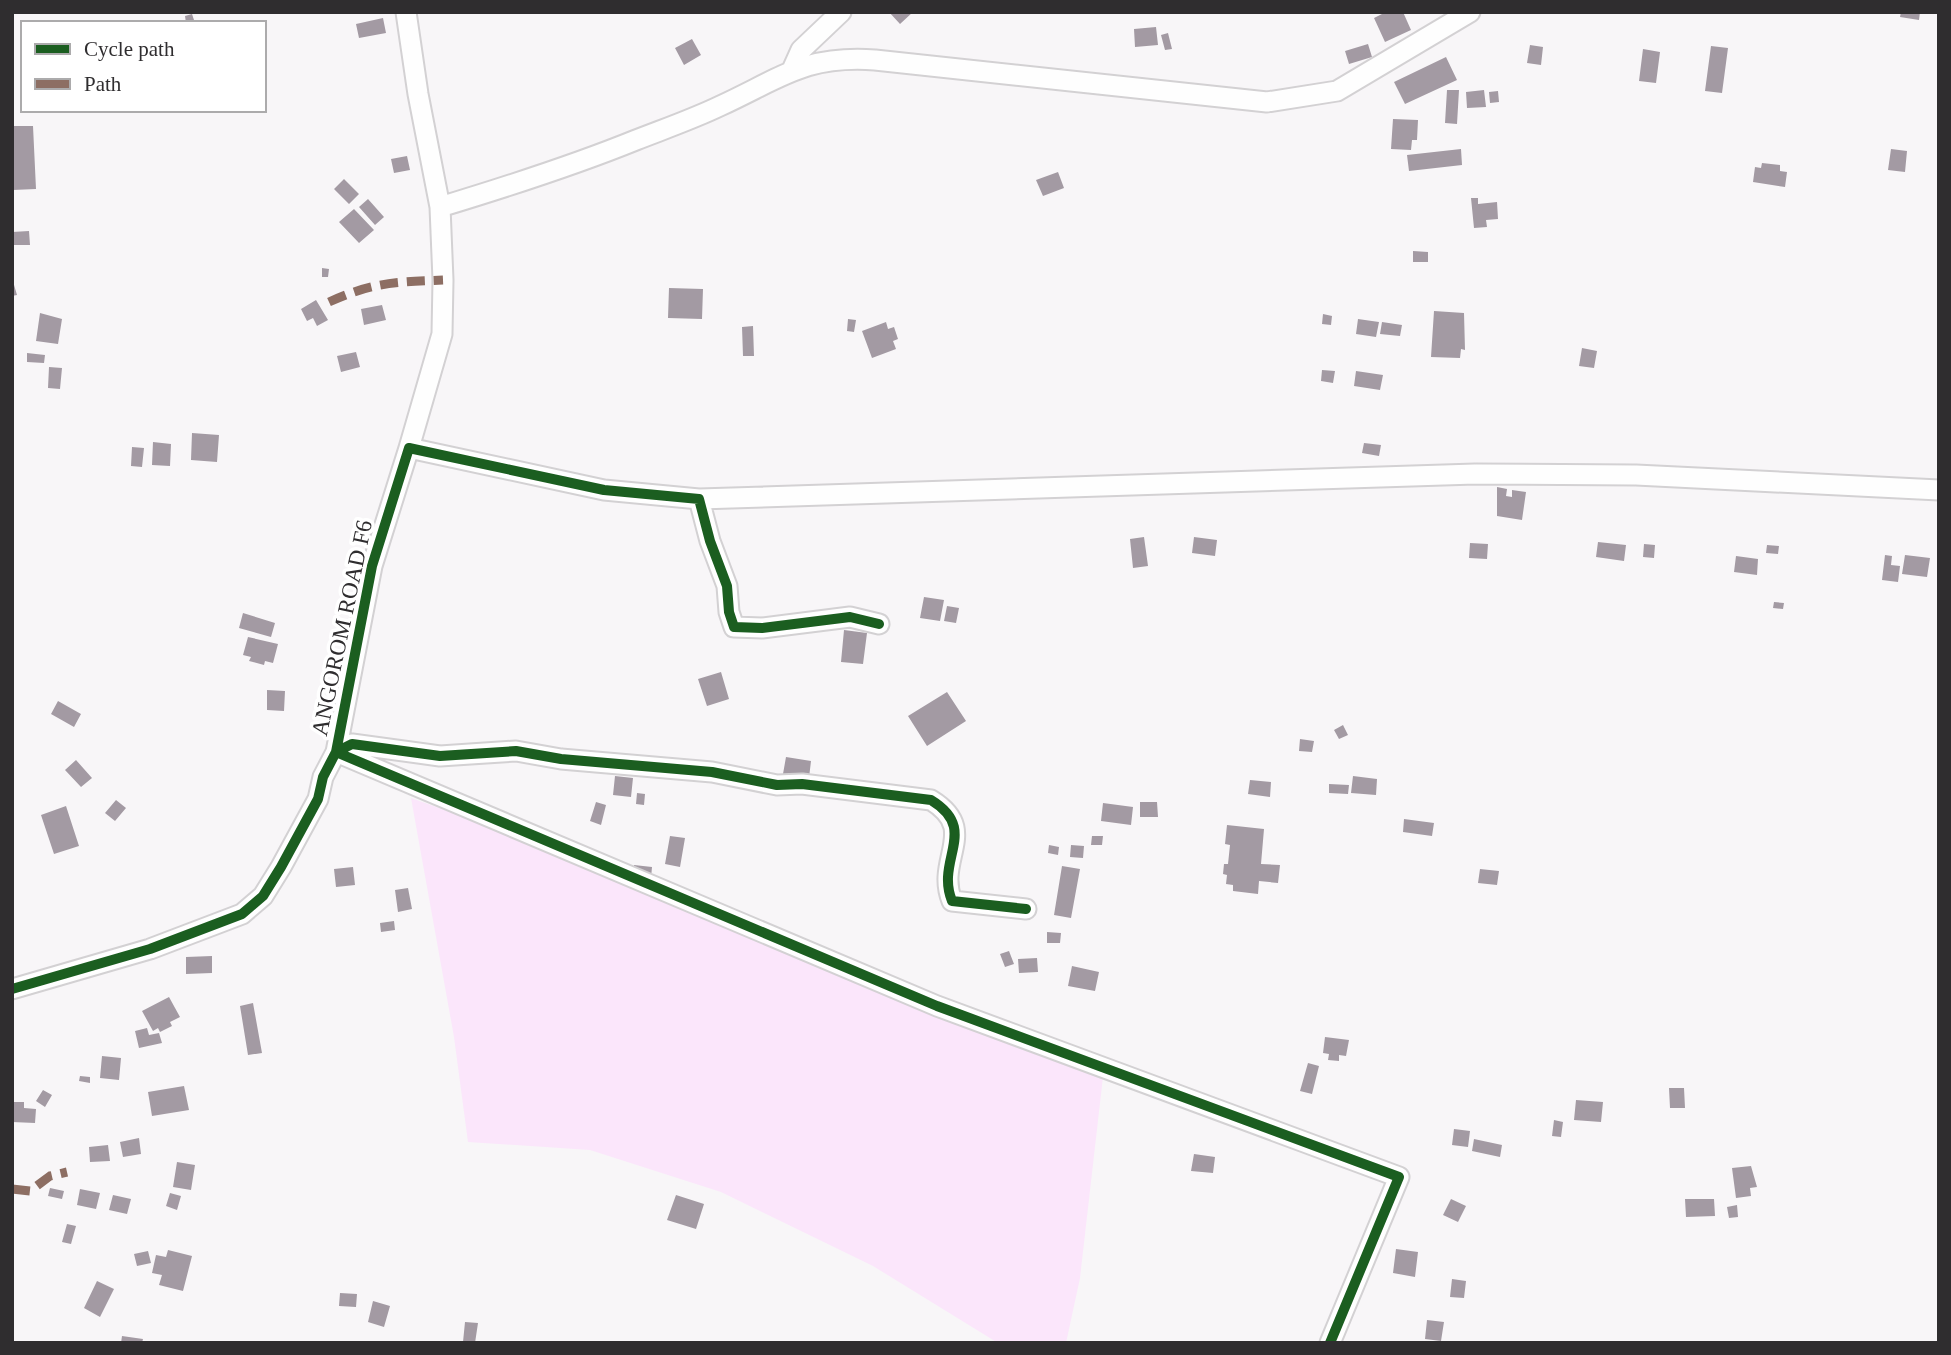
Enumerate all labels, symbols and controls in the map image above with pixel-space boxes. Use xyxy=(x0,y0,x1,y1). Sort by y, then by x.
legend xyxy=(21,21,266,112)
text: Cycle path xyxy=(84,37,175,61)
text: Path xyxy=(84,72,122,96)
street label: ANGOROM ROAD F6 xyxy=(307,518,377,738)

